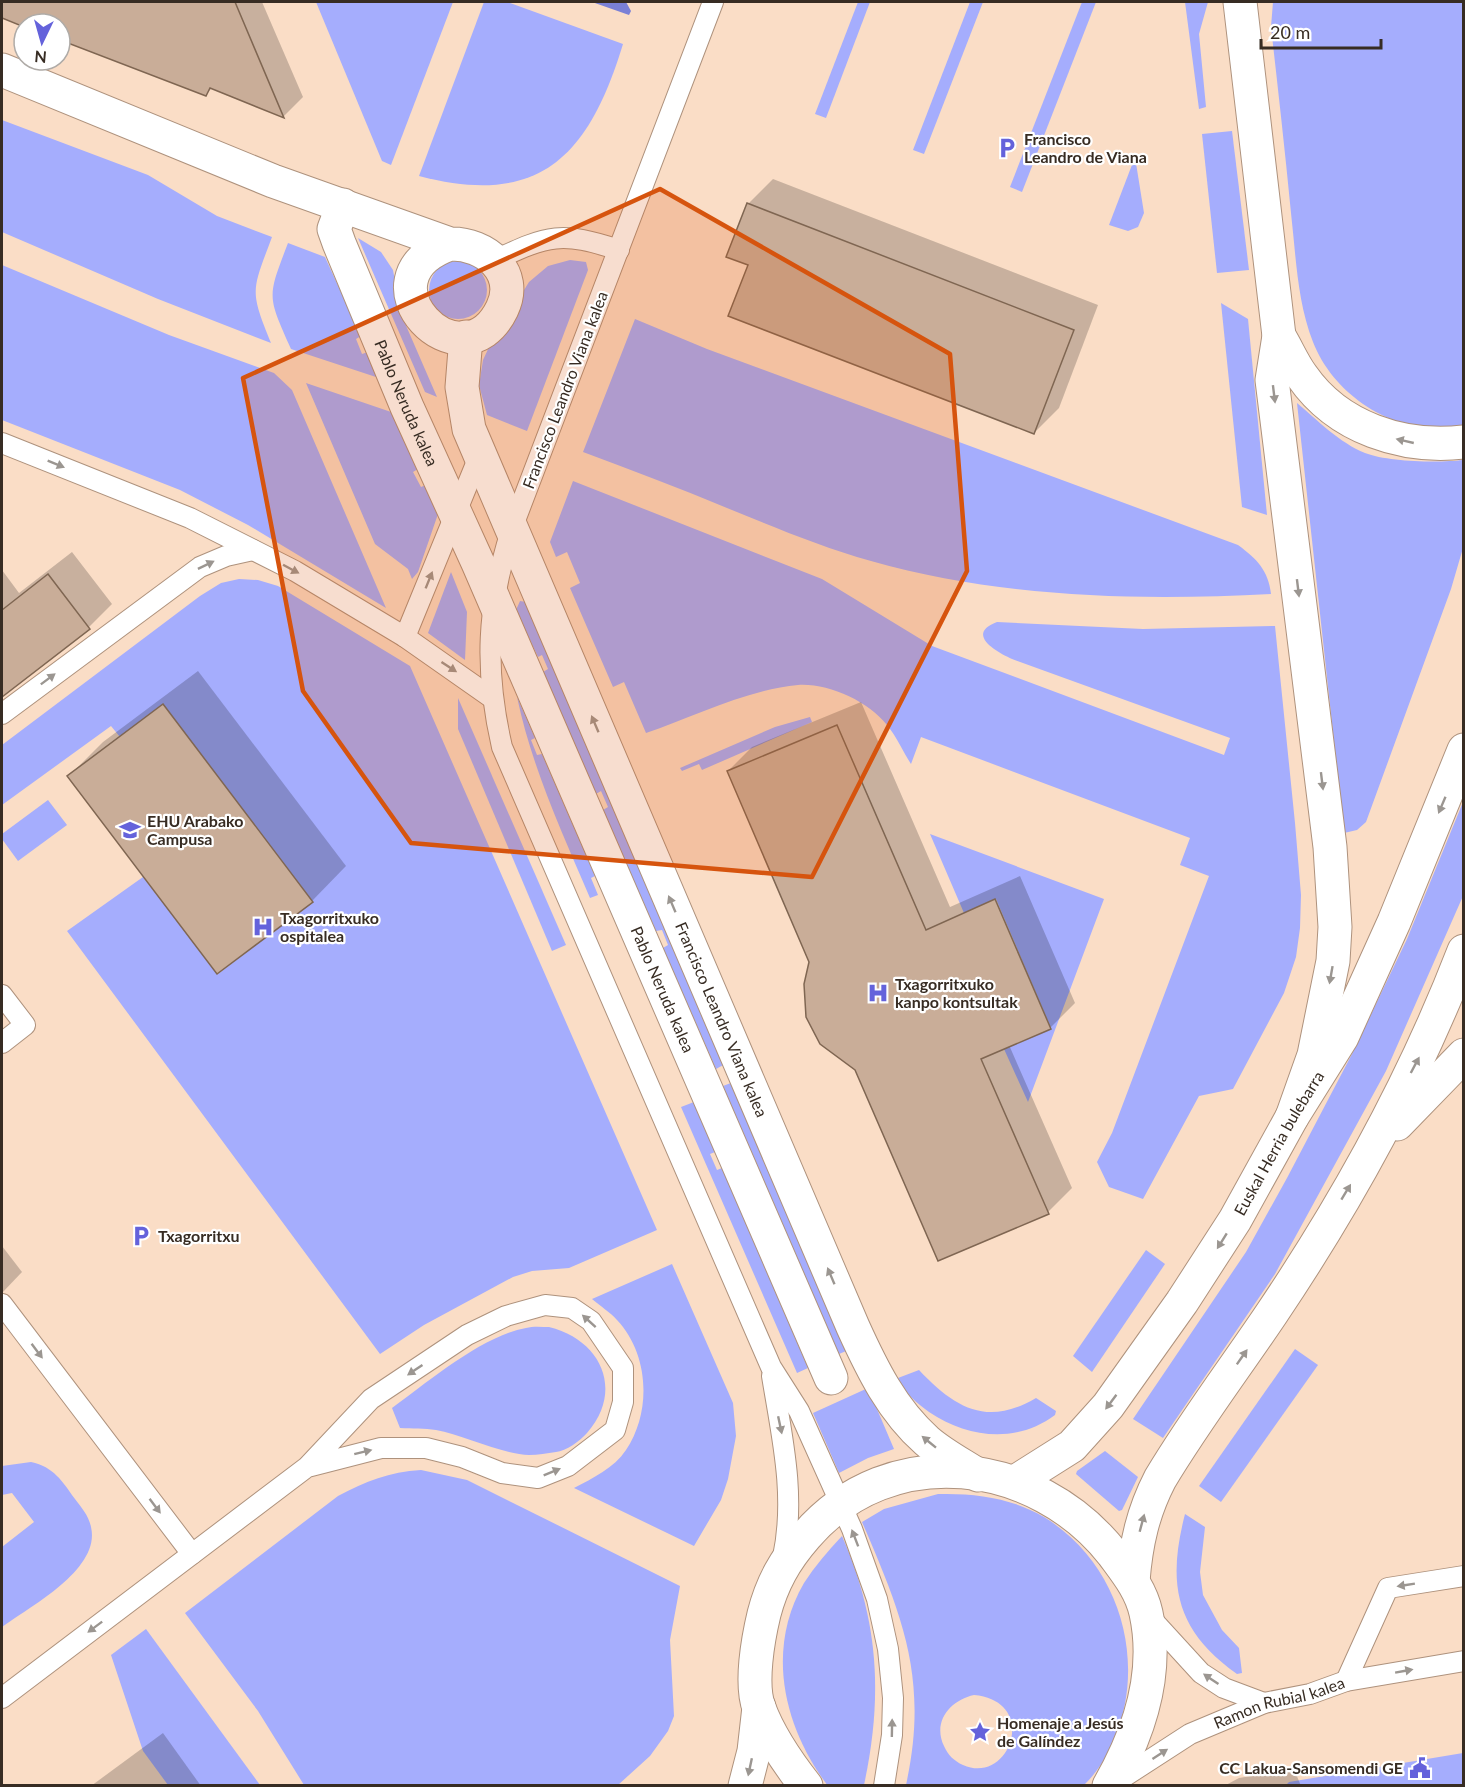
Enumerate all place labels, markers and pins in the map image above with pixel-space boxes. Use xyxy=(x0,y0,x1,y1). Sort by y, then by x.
place label: Francisco Leandro de Viana xyxy=(1024,129,1147,166)
parking icon: Francisco Leandro de Viana xyxy=(995,136,1019,160)
place label: EHU Arabako Campusa xyxy=(147,811,243,848)
school or university icon: EHU Arabako Campusa xyxy=(118,818,142,842)
place label: Txagorritxuko ospitalea xyxy=(280,908,379,945)
hospital icon: Txagorritxuko ospitalea xyxy=(251,915,275,939)
place label: Txagorritxuko kanpo kontsultak xyxy=(895,974,1018,1011)
hospital icon: Txagorritxuko kanpo kontsultak xyxy=(866,981,890,1005)
parking icon: Txagorritxu xyxy=(129,1224,153,1248)
place label: Txagorritxu xyxy=(158,1226,240,1245)
place label: Homenaje a Jesús de Galíndez xyxy=(997,1713,1124,1750)
place icon: Homenaje a Jesús de Galíndez xyxy=(968,1720,992,1744)
public building icon: CC Lakua-Sansomendi GE xyxy=(1408,1756,1432,1780)
place label: CC Lakua-Sansomendi GE xyxy=(1219,1758,1403,1777)

